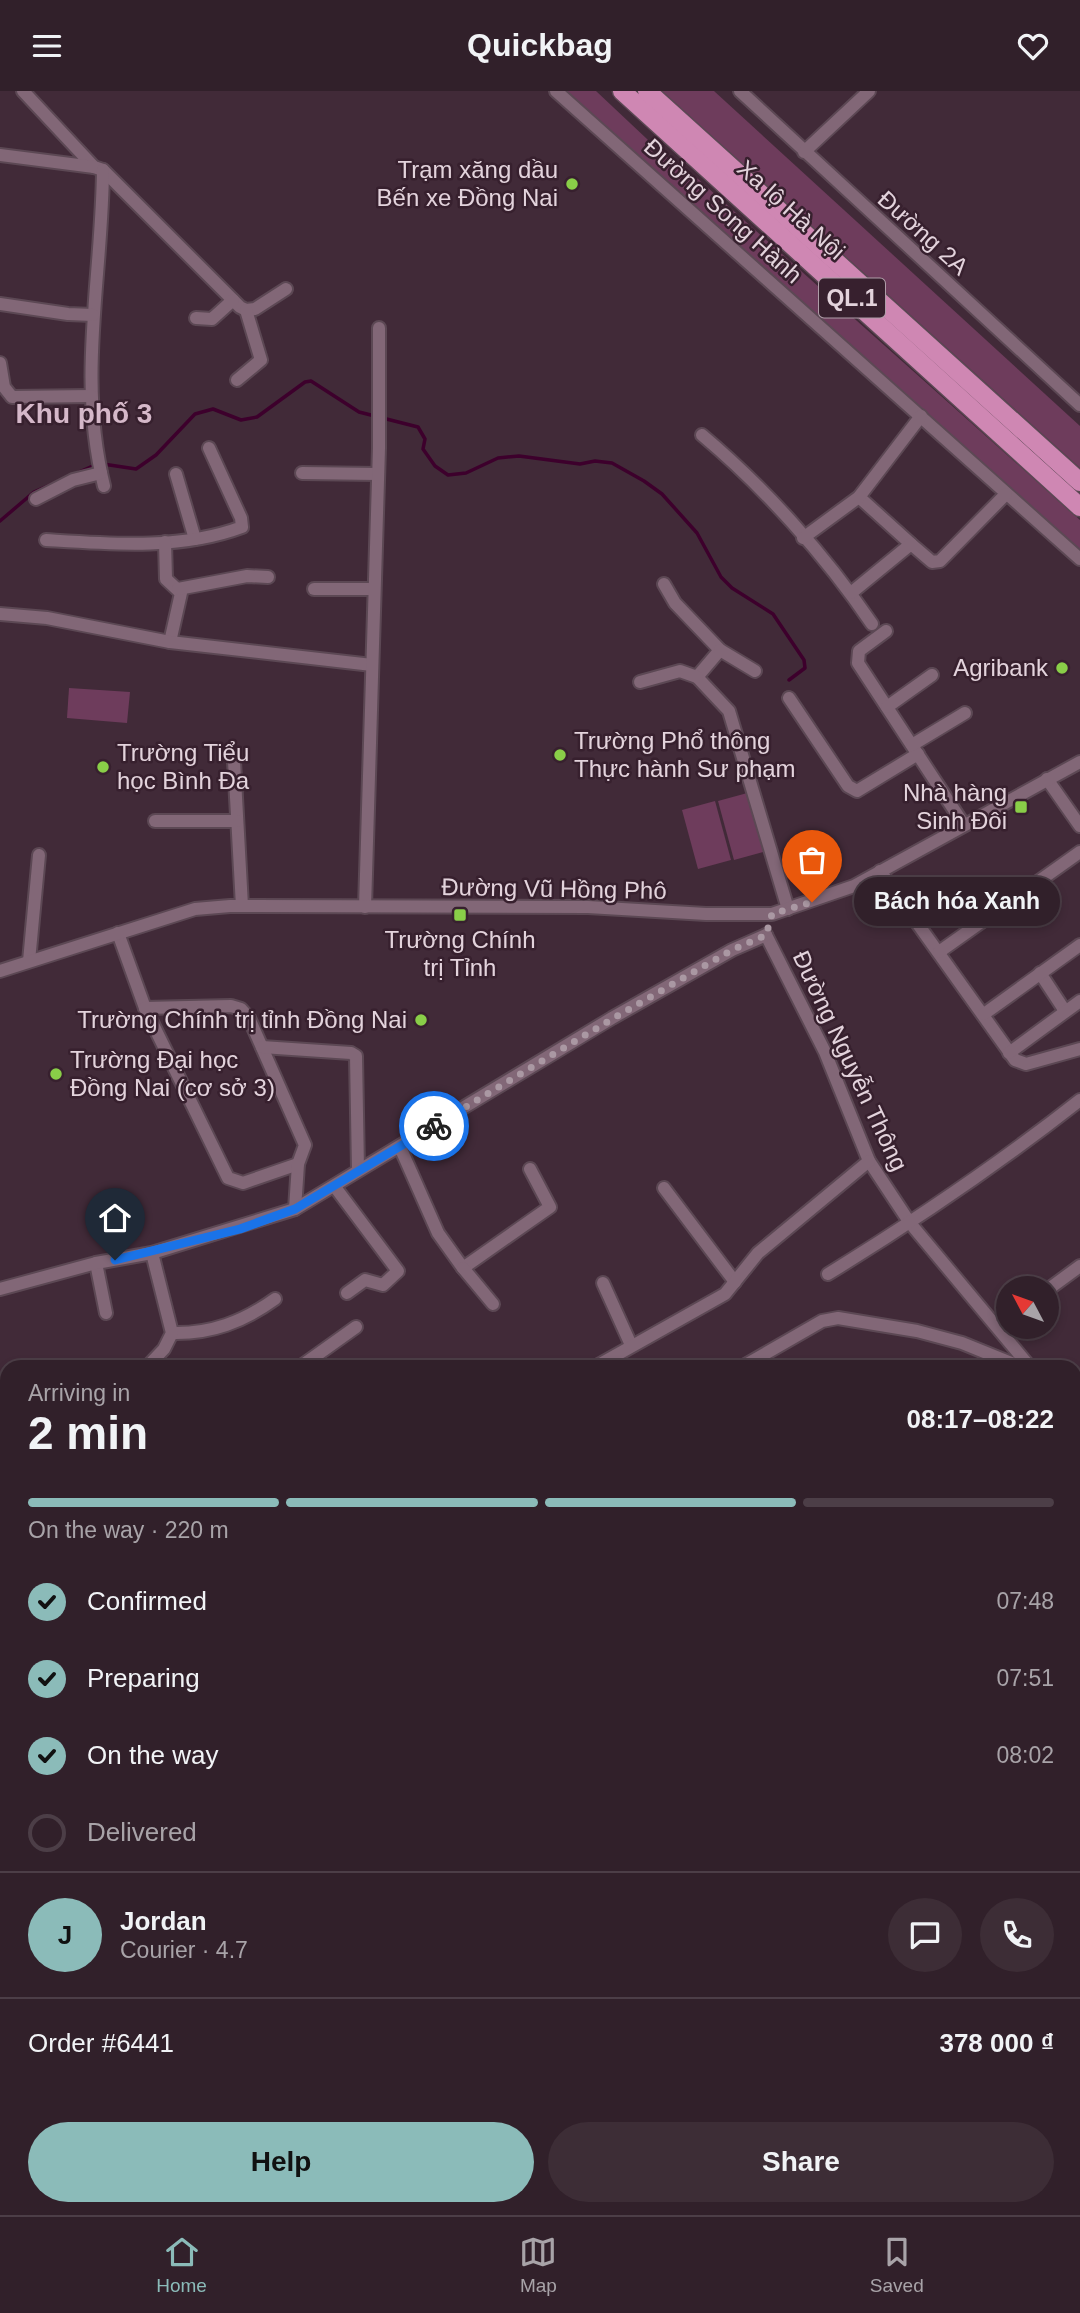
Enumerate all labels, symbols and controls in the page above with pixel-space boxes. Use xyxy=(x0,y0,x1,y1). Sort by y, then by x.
icon: menu xyxy=(28,27,66,65)
text: Quickbag xyxy=(467,27,613,63)
icon: heart xyxy=(1014,27,1052,65)
street label: Đường Song Hành xyxy=(639,133,808,288)
street label: Xa lộ Hà Nội xyxy=(732,155,850,265)
place label: Trạm xăng dầu Bến xe Đồng Nai xyxy=(377,156,558,211)
marker: Trạm xăng dầu Bến xe Đồng Nai xyxy=(564,176,580,192)
street label: Đường 2A xyxy=(873,185,974,280)
road number: QL.1 xyxy=(819,279,885,318)
district label: Khu phố 3 xyxy=(16,398,152,429)
place label: Agribank xyxy=(953,654,1049,681)
marker: Agribank xyxy=(1054,660,1070,676)
place label: Trường Phổ thông Thực hành Sư phạm xyxy=(574,727,796,782)
place label: Trường Tiểu học Bình Đa xyxy=(117,739,250,794)
marker: Trường Phổ thông Thực hành Sư phạm xyxy=(552,747,568,763)
marker: Trường Tiểu học Bình Đa xyxy=(95,759,111,775)
place label: Nhà hàng Sinh Đôi xyxy=(903,779,1007,834)
marker: Nhà hàng Sinh Đôi xyxy=(1013,799,1029,815)
pin xyxy=(782,830,842,902)
icon: bag xyxy=(793,841,831,879)
street label: Đường Vũ Hồng Phô xyxy=(441,873,667,904)
callout: Bách hóa Xanh xyxy=(854,877,1060,927)
text: Bách hóa Xanh xyxy=(874,888,1040,914)
marker: Trường Chính trị Tỉnh xyxy=(452,907,468,923)
place label: Trường Chính trị Tỉnh xyxy=(385,926,535,981)
street label: Đường Nguyễn Thông xyxy=(788,947,913,1175)
place label: Trường Chính trị tỉnh Đồng Nai xyxy=(77,1006,407,1033)
marker: Trường Chính trị tỉnh Đồng Nai xyxy=(413,1012,429,1028)
place label: Trường Đại học Đồng Nai (cơ sở 3) xyxy=(70,1046,275,1101)
marker: Trường Đại học Đồng Nai (cơ sở 3) xyxy=(48,1066,64,1082)
courier xyxy=(399,1091,469,1161)
icon: bike xyxy=(415,1107,453,1145)
pin xyxy=(85,1188,145,1260)
icon: home xyxy=(96,1199,134,1237)
north arrow xyxy=(996,1276,1059,1339)
map controls xyxy=(996,1276,1059,1339)
text: Arriving in xyxy=(28,1380,130,1406)
text: 08:17–08:22 xyxy=(907,1404,1054,1434)
text: 2 min xyxy=(28,1407,148,1459)
text: On the way · 220 m xyxy=(28,1517,229,1543)
icon: check xyxy=(28,1583,66,1621)
text: Confirmed xyxy=(87,1586,207,1616)
text: 07:48 xyxy=(996,1588,1054,1614)
icon: check xyxy=(28,1660,66,1698)
text: Preparing xyxy=(87,1663,200,1693)
text: 07:51 xyxy=(996,1665,1054,1691)
icon: check xyxy=(28,1737,66,1775)
text: On the way xyxy=(87,1740,219,1770)
text: 08:02 xyxy=(996,1742,1054,1768)
text: Delivered xyxy=(87,1817,197,1847)
button: chat xyxy=(888,1898,962,1972)
button: phone xyxy=(980,1898,1054,1972)
text: Jordan xyxy=(120,1906,207,1936)
text: J xyxy=(58,1920,72,1950)
text: Courier · 4.7 xyxy=(120,1937,248,1963)
text: Order #6441 xyxy=(28,2028,174,2058)
text: 378 000 ₫ xyxy=(939,2028,1054,2058)
button: Help xyxy=(28,2122,534,2202)
button: Share xyxy=(548,2122,1054,2202)
tab: Home xyxy=(156,2233,207,2297)
tab: Map xyxy=(519,2233,557,2297)
tab: Saved xyxy=(870,2233,924,2297)

